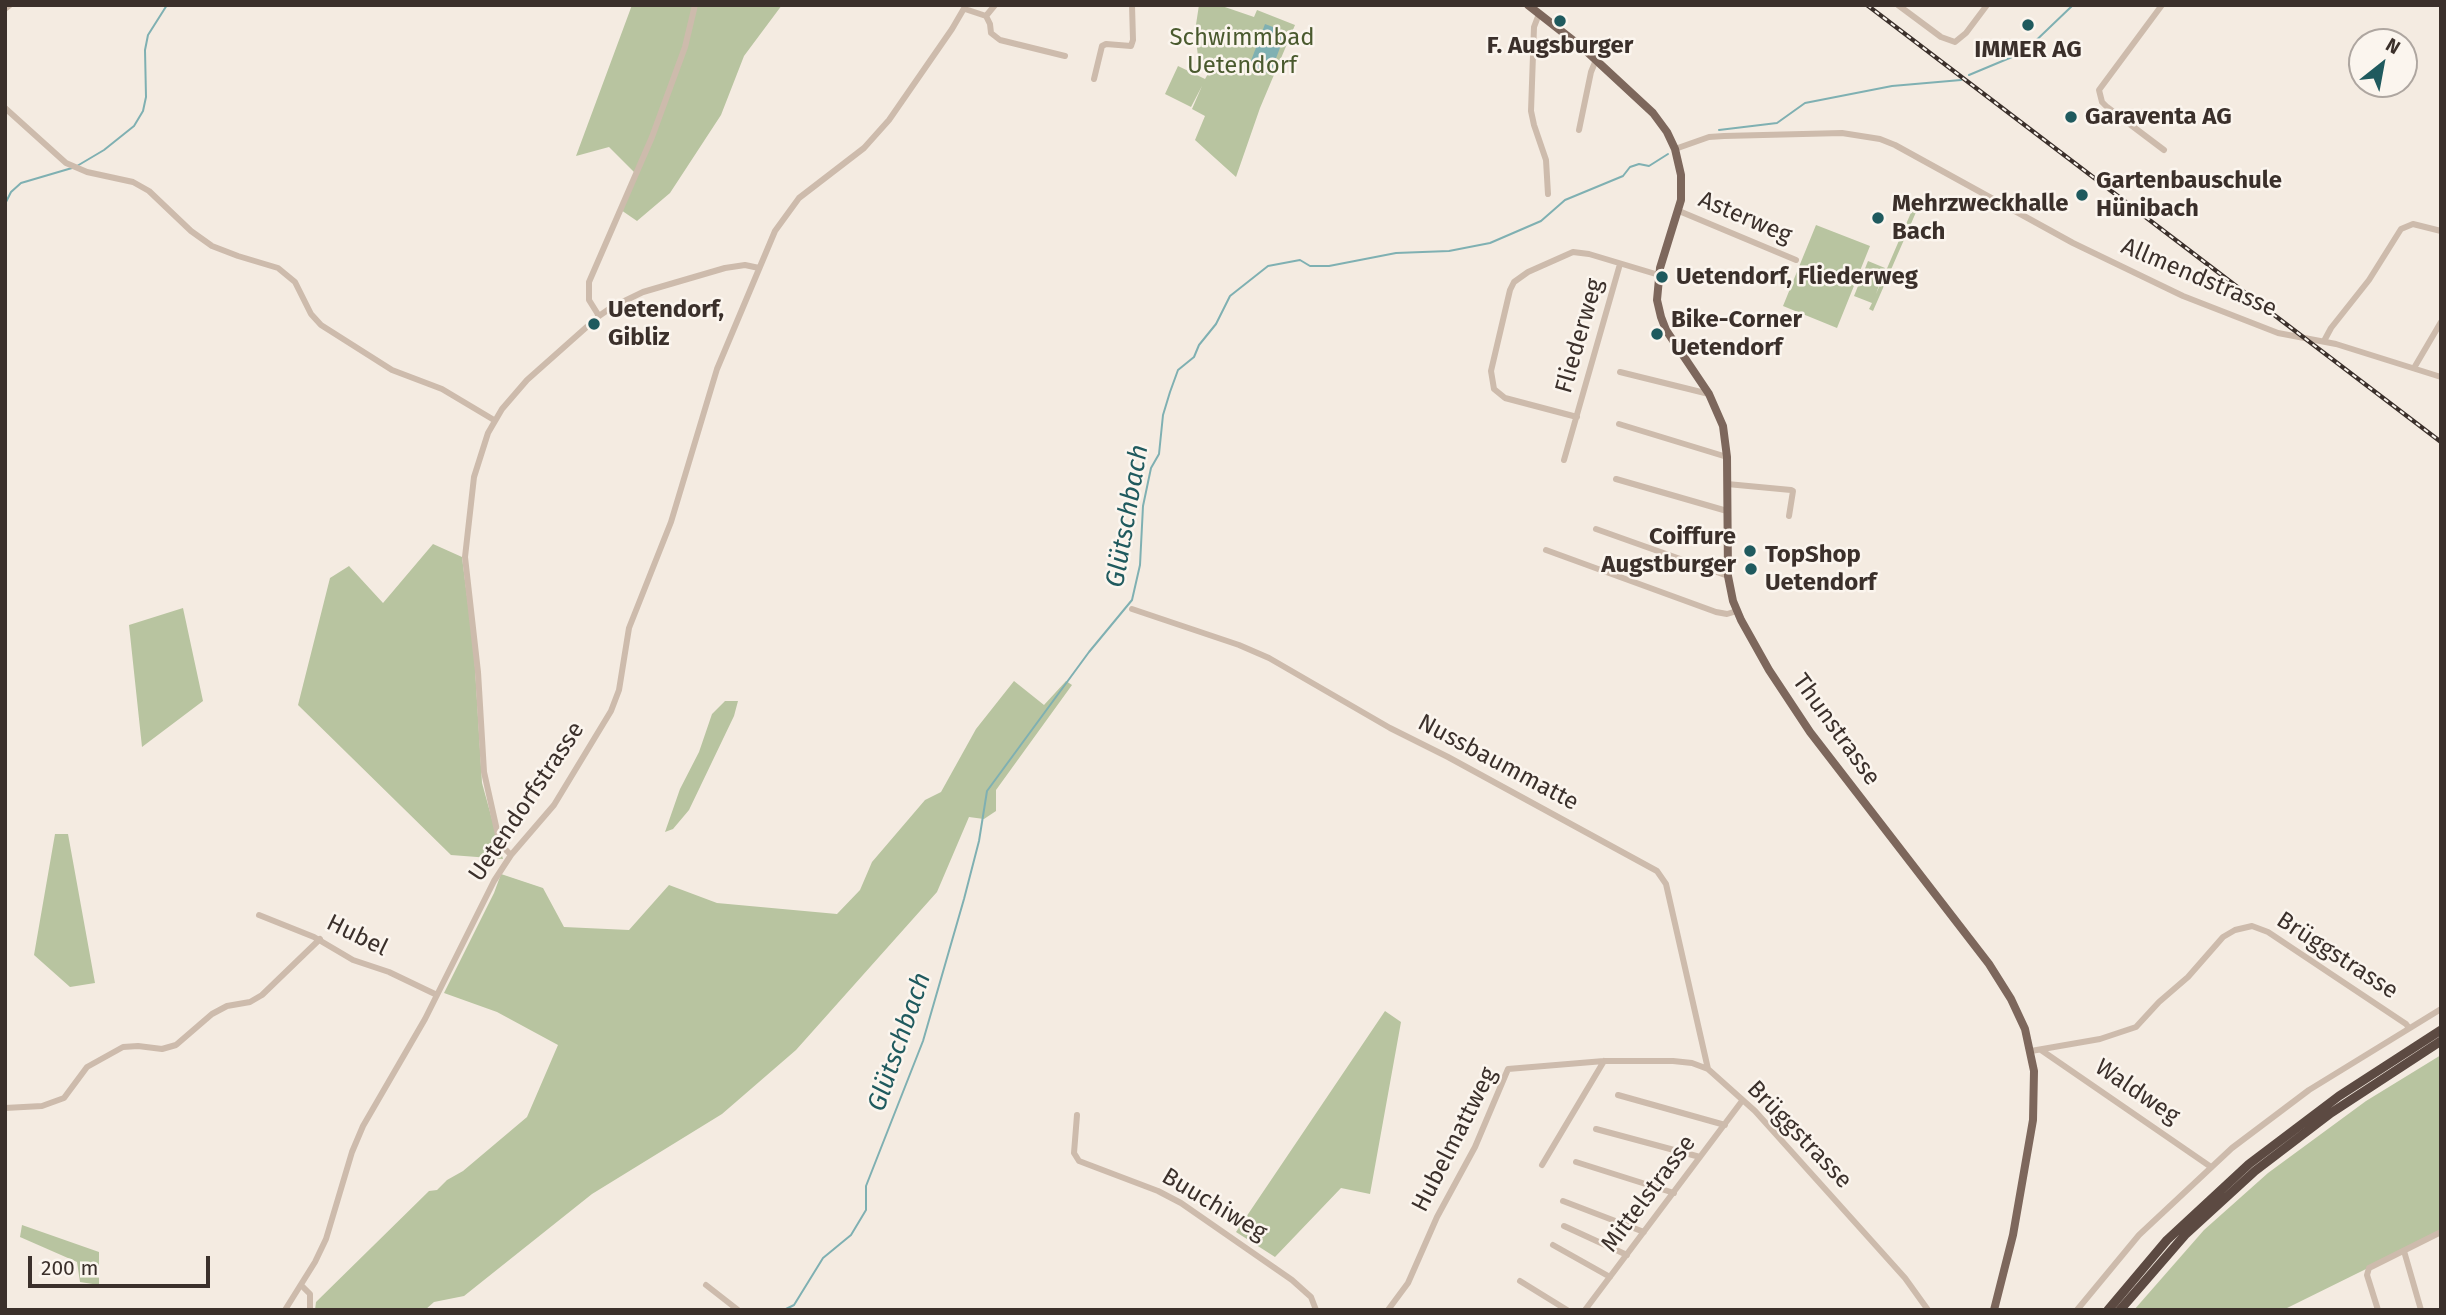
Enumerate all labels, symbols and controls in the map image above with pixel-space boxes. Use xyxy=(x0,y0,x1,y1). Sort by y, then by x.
marker: F. Augsburger xyxy=(1552,13,1568,29)
marker: IMMER AG xyxy=(2020,17,2036,33)
park label: Schwimmbad Uetendorf xyxy=(1169,24,1315,80)
north arrow xyxy=(2348,28,2418,98)
place label: F. Augsburger xyxy=(1487,32,1633,60)
text: N xyxy=(2382,33,2404,59)
place label: IMMER AG xyxy=(1974,36,2082,64)
place label: Garaventa AG xyxy=(2085,103,2232,131)
marker: Garaventa AG xyxy=(2063,109,2079,125)
place label: Gartenbauschule Hünibach xyxy=(2096,167,2282,223)
street label: Asterweg xyxy=(1694,186,1796,250)
marker: Gartenbauschule Hünibach xyxy=(2074,187,2090,203)
place label: Mehrzweckhalle Bach xyxy=(1892,190,2068,246)
marker: Mehrzweckhalle Bach xyxy=(1870,210,1886,226)
street label: Allmendstrasse xyxy=(2117,232,2281,324)
place label: Uetendorf, Fliederweg xyxy=(1676,263,1918,291)
marker: Uetendorf, Fliederweg xyxy=(1654,269,1670,285)
street label: Fliederweg xyxy=(1550,275,1610,397)
place label: Uetendorf, Gibliz xyxy=(608,296,724,352)
place label: Bike-Corner Uetendorf xyxy=(1671,306,1802,362)
marker: Uetendorf, Gibliz xyxy=(586,316,602,332)
marker: Bike-Corner Uetendorf xyxy=(1649,326,1665,342)
water label: Glütschbach xyxy=(1100,442,1156,590)
place label: Coiffure Augstburger xyxy=(1601,523,1736,579)
place label: TopShop Uetendorf xyxy=(1765,541,1876,597)
marker: Coiffure Augstburger xyxy=(1742,543,1758,559)
marker: TopShop Uetendorf xyxy=(1743,561,1759,577)
street label: Thunstrasse xyxy=(1786,669,1886,791)
street label: Nussbaummatte xyxy=(1413,709,1583,817)
street label: Uetendorfstrasse xyxy=(463,717,591,887)
street label: Brüggstrasse xyxy=(2271,906,2403,1006)
street label: Hubel xyxy=(322,909,392,963)
water label: Glütschbach xyxy=(862,969,938,1115)
street label: Waldweg xyxy=(2089,1053,2185,1131)
street label: Hubelmattweg xyxy=(1406,1063,1504,1217)
street label: Brüggstrasse xyxy=(1740,1075,1858,1195)
street label: Mittelstrasse xyxy=(1596,1130,1702,1258)
street label: Buuchiweg xyxy=(1156,1162,1272,1248)
scale bar xyxy=(32,1242,214,1286)
text: 200 m xyxy=(41,1255,98,1281)

